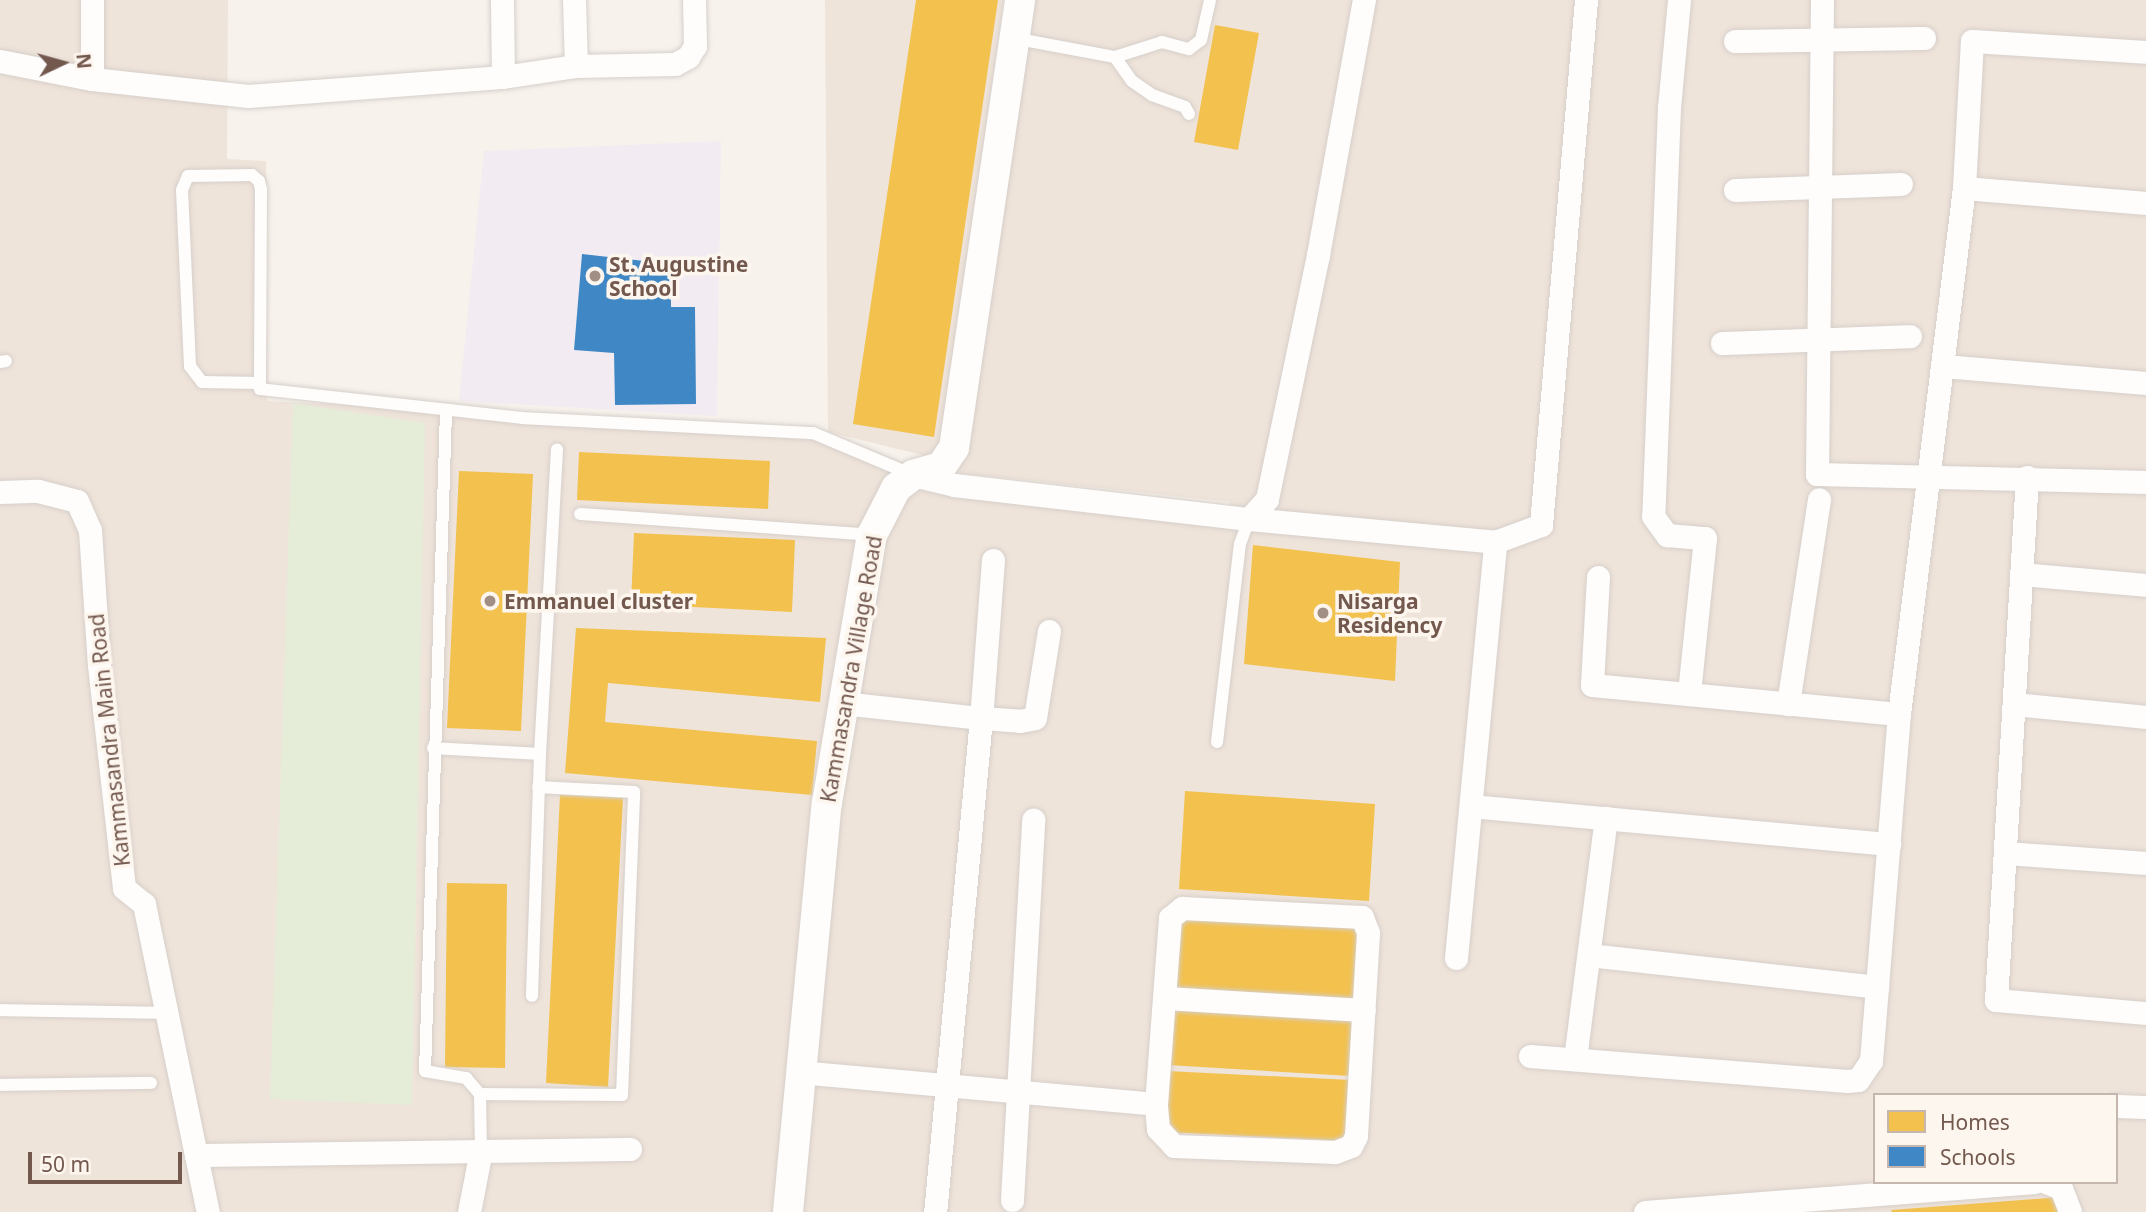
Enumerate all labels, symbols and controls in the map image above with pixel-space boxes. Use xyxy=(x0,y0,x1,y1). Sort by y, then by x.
north arrow xyxy=(28,28,98,98)
text: N xyxy=(70,52,98,70)
place label: St. Augustine School xyxy=(609,251,748,301)
marker: St. Augustine School xyxy=(587,268,603,284)
street label: Kammasandra Village Road xyxy=(815,534,887,804)
place label: Emmanuel cluster xyxy=(504,588,693,614)
place label: Nisarga Residency xyxy=(1337,588,1442,638)
marker: Emmanuel cluster xyxy=(482,593,498,609)
marker: Nisarga Residency xyxy=(1315,605,1331,621)
street label: Kammasandra Main Road xyxy=(83,612,135,868)
legend xyxy=(1873,1093,2118,1184)
text: Homes xyxy=(1940,1108,2010,1136)
scale bar xyxy=(32,1138,186,1182)
text: Schools xyxy=(1940,1143,2015,1171)
text: 50 m xyxy=(41,1150,90,1178)

